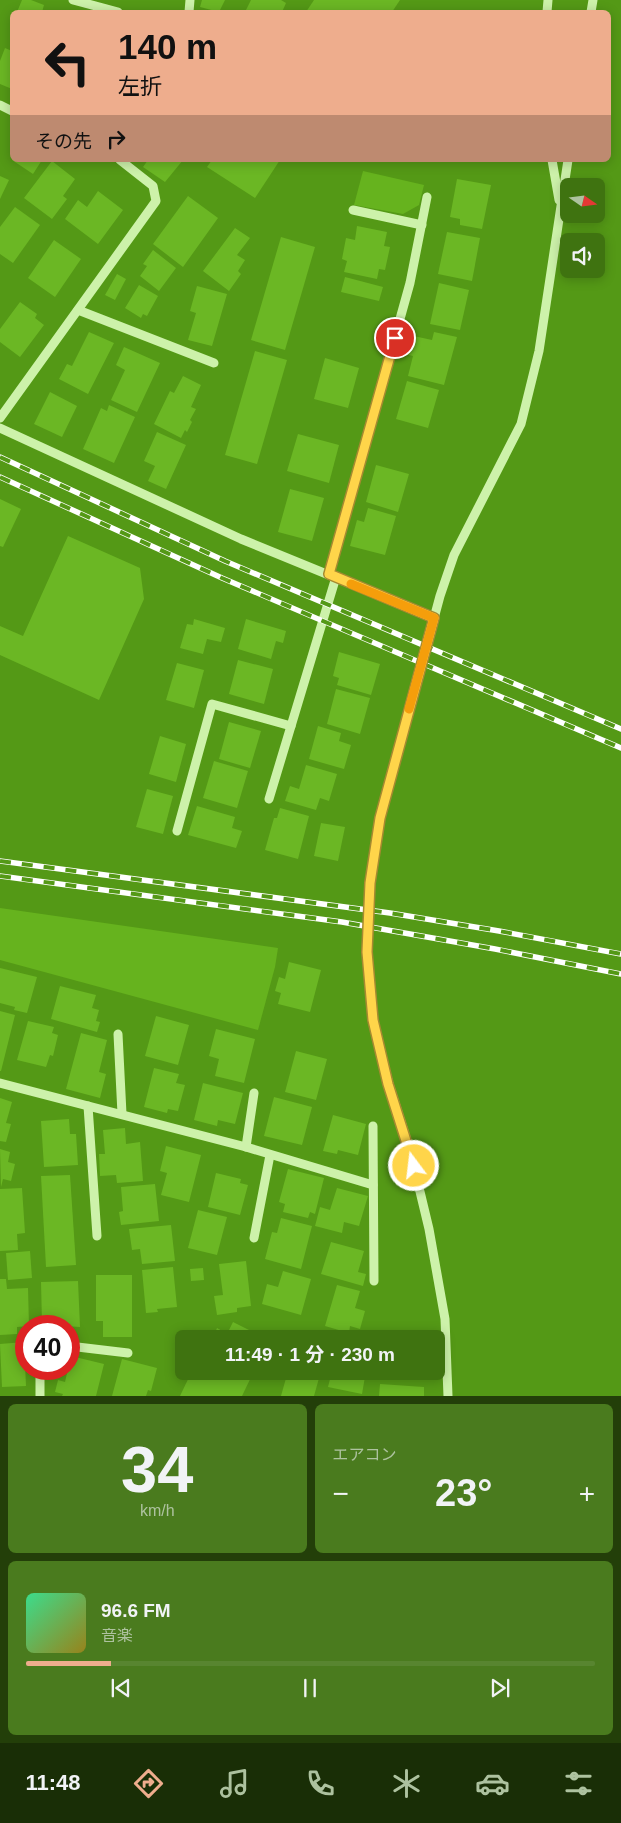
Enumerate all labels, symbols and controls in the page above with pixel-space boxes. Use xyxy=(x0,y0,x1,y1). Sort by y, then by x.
text: 140 m xyxy=(118,27,217,66)
icon: left xyxy=(35,30,100,95)
text: 左折 xyxy=(118,74,162,99)
icon: right xyxy=(102,125,130,153)
text: その先 xyxy=(35,131,92,152)
north arrow xyxy=(560,178,605,222)
map controls xyxy=(560,178,605,278)
button: sound xyxy=(560,233,605,278)
pin xyxy=(374,317,416,359)
icon: arrive xyxy=(381,324,409,352)
position arrow xyxy=(387,1139,439,1191)
speed limit sign: 40 xyxy=(15,1315,80,1380)
text: 11:49 · 1 分 · 230 m xyxy=(225,1344,395,1365)
text: 34 xyxy=(121,1433,193,1506)
text: エアコン xyxy=(333,1446,397,1463)
text: 23° xyxy=(435,1472,492,1514)
text: − xyxy=(333,1478,349,1509)
text: + xyxy=(579,1478,595,1509)
text: km/h xyxy=(140,1502,175,1519)
text: 96.6 FM xyxy=(101,1600,171,1621)
text: 音楽 xyxy=(101,1627,133,1644)
icon: previous xyxy=(107,1674,135,1702)
icon: pause xyxy=(296,1674,324,1702)
icon: next xyxy=(486,1674,514,1702)
icon: directions xyxy=(131,1766,166,1801)
icon: music xyxy=(217,1766,252,1801)
icon: phone xyxy=(303,1766,338,1801)
icon: climate xyxy=(389,1766,424,1801)
icon: car xyxy=(475,1766,510,1801)
icon: filters xyxy=(561,1766,596,1801)
text: 11:48 xyxy=(25,1770,80,1795)

